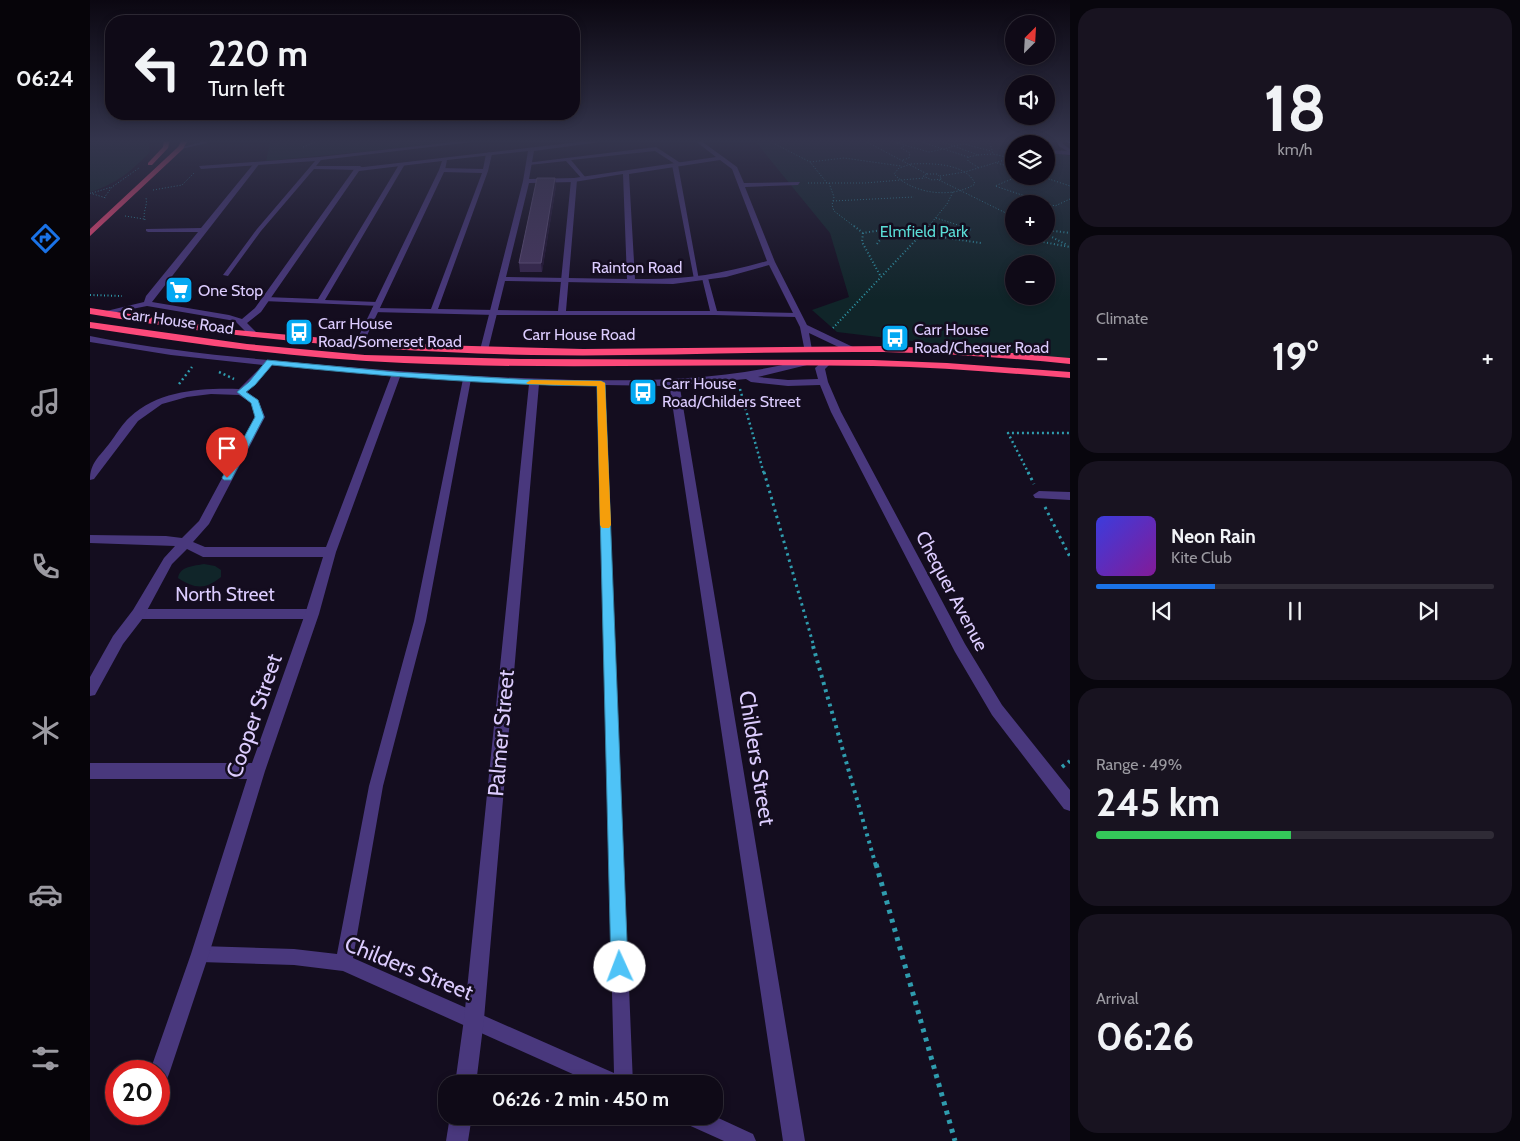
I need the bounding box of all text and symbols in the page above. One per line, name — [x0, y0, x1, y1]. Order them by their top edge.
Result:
north arrow — [1005, 15, 1055, 65]
map controls — [1005, 15, 1055, 305]
text: 220 m — [208, 32, 308, 75]
icon: left — [125, 35, 190, 100]
text: 06:24 — [16, 65, 74, 92]
text: 18 — [1263, 68, 1327, 147]
text: Turn left — [208, 75, 285, 102]
button: sound — [1005, 75, 1055, 125]
button: layers — [1005, 135, 1055, 185]
text: km/h — [1277, 140, 1313, 159]
button: + — [1005, 195, 1055, 245]
icon: directions — [28, 221, 63, 256]
park label: Elmfield Park — [880, 222, 969, 241]
button: − — [1005, 255, 1055, 305]
street label: Rainton Road — [592, 258, 682, 277]
supermarket icon: One Stop — [164, 275, 194, 305]
place label: One Stop — [198, 281, 263, 300]
street label: Carr House Road — [121, 304, 235, 338]
text: Climate — [1096, 309, 1148, 328]
place label: Carr House Road/Somerset Road — [318, 314, 462, 351]
bus stop icon: Carr House Road/Somerset Road — [284, 317, 314, 347]
place label: Carr House Road/Chequer Road — [914, 320, 1049, 357]
bus stop icon: Carr House Road/Chequer Road — [880, 323, 910, 353]
street label: Carr House Road — [523, 325, 635, 344]
text: 19° — [1272, 333, 1318, 380]
text: − — [1096, 340, 1108, 374]
text: + — [1482, 340, 1494, 374]
place label: Carr House Road/Childers Street — [662, 374, 801, 411]
bus stop icon: Carr House Road/Childers Street — [628, 377, 658, 407]
icon: music — [28, 385, 63, 420]
pin — [206, 427, 248, 478]
icon: arrive — [213, 434, 241, 462]
text: Neon Rain — [1171, 525, 1256, 548]
street label: Chequer Avenue — [911, 527, 993, 655]
text: Kite Club — [1171, 548, 1232, 567]
icon: phone — [28, 549, 63, 584]
street label: North Street — [175, 583, 275, 606]
icon: previous — [1148, 597, 1176, 625]
icon: pause — [1281, 597, 1309, 625]
icon: next — [1414, 597, 1442, 625]
street label: Cooper Street — [220, 650, 288, 782]
street label: Palmer Street — [482, 668, 520, 797]
street label: Childers Street — [733, 689, 781, 828]
icon: climate — [28, 713, 63, 748]
text: Range · 49% — [1096, 755, 1182, 774]
text: 245 km — [1096, 779, 1220, 826]
icon: car — [28, 877, 63, 912]
street label: Childers Street — [341, 930, 478, 1006]
position arrow — [593, 940, 645, 992]
text: Arrival — [1096, 989, 1139, 1008]
text: 06:26 — [1096, 1013, 1194, 1060]
icon: filters — [28, 1041, 63, 1076]
speed limit sign: 20 — [105, 1060, 170, 1125]
text: 06:26 · 2 min · 450 m — [492, 1088, 669, 1111]

